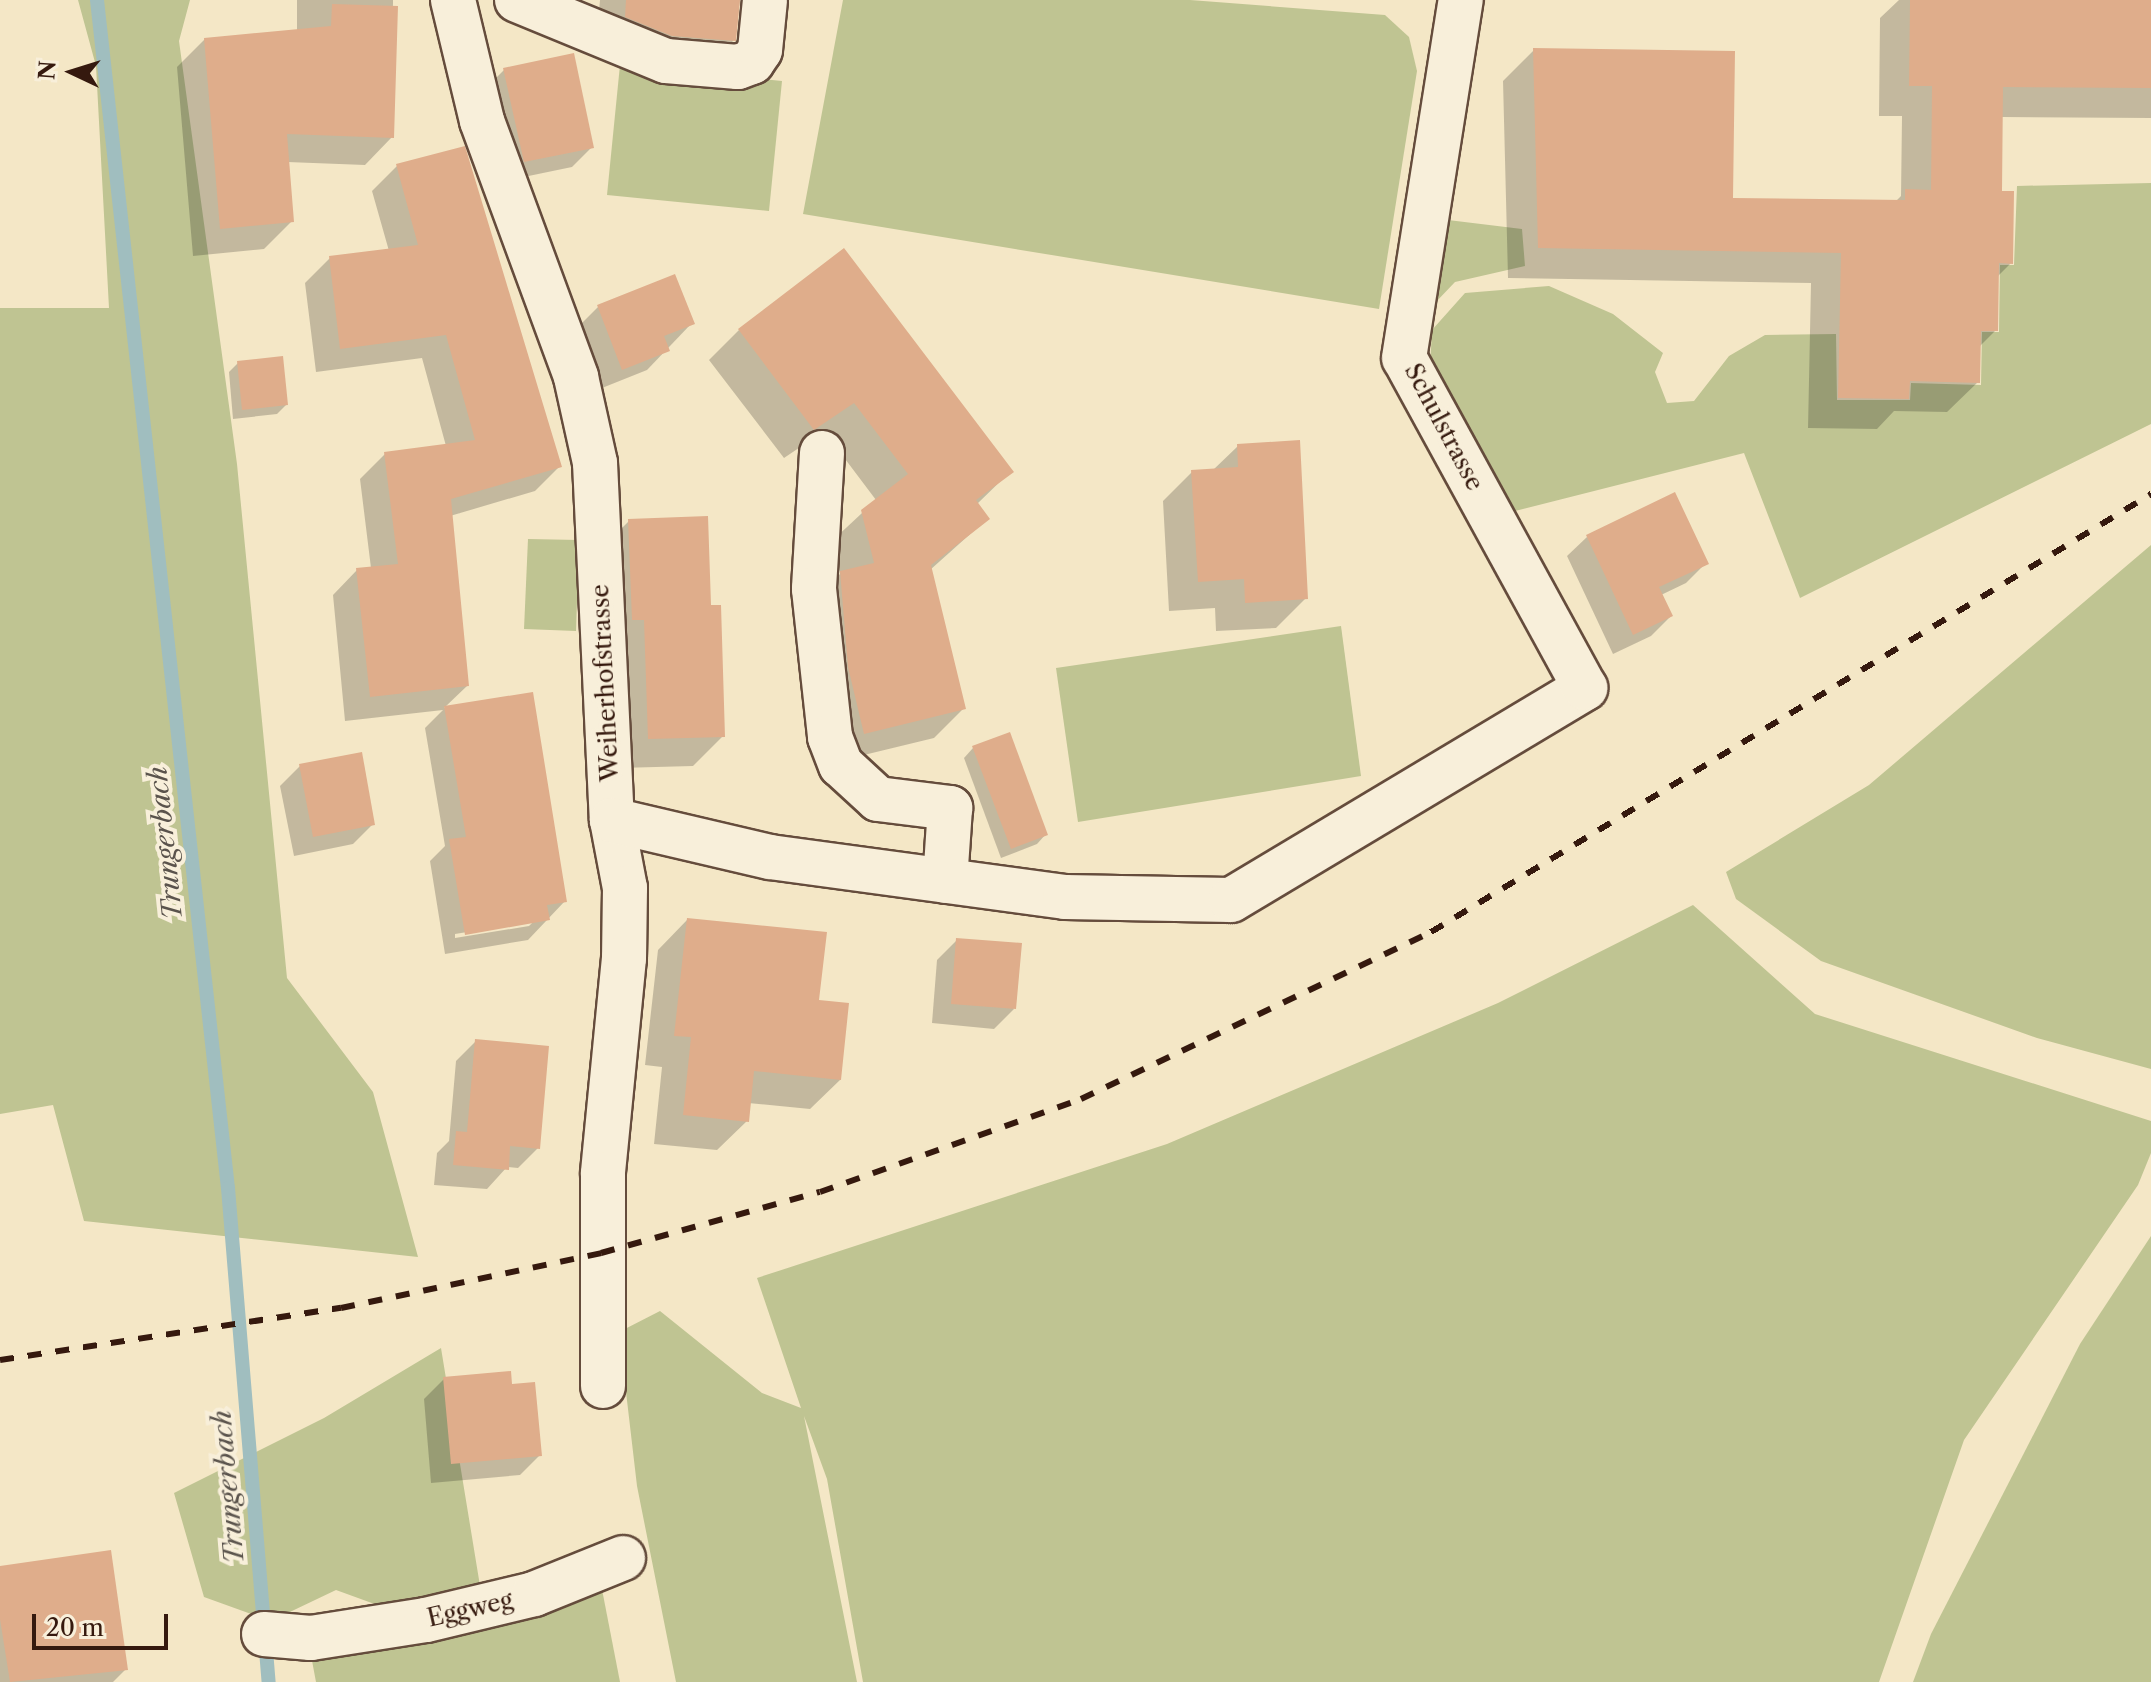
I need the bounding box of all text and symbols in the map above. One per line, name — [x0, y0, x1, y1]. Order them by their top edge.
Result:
north arrow — [32, 32, 112, 112]
text: N — [33, 60, 62, 81]
street label: Schulstrasse — [1398, 359, 1490, 495]
street label: Weiherhofstrasse — [585, 584, 625, 782]
water label: Trungerbach — [142, 765, 190, 921]
water label: Trungerbach — [207, 1409, 251, 1565]
street label: Eggweg — [424, 1585, 516, 1633]
scale bar — [36, 1598, 172, 1648]
text: 20 m — [46, 1613, 104, 1642]

